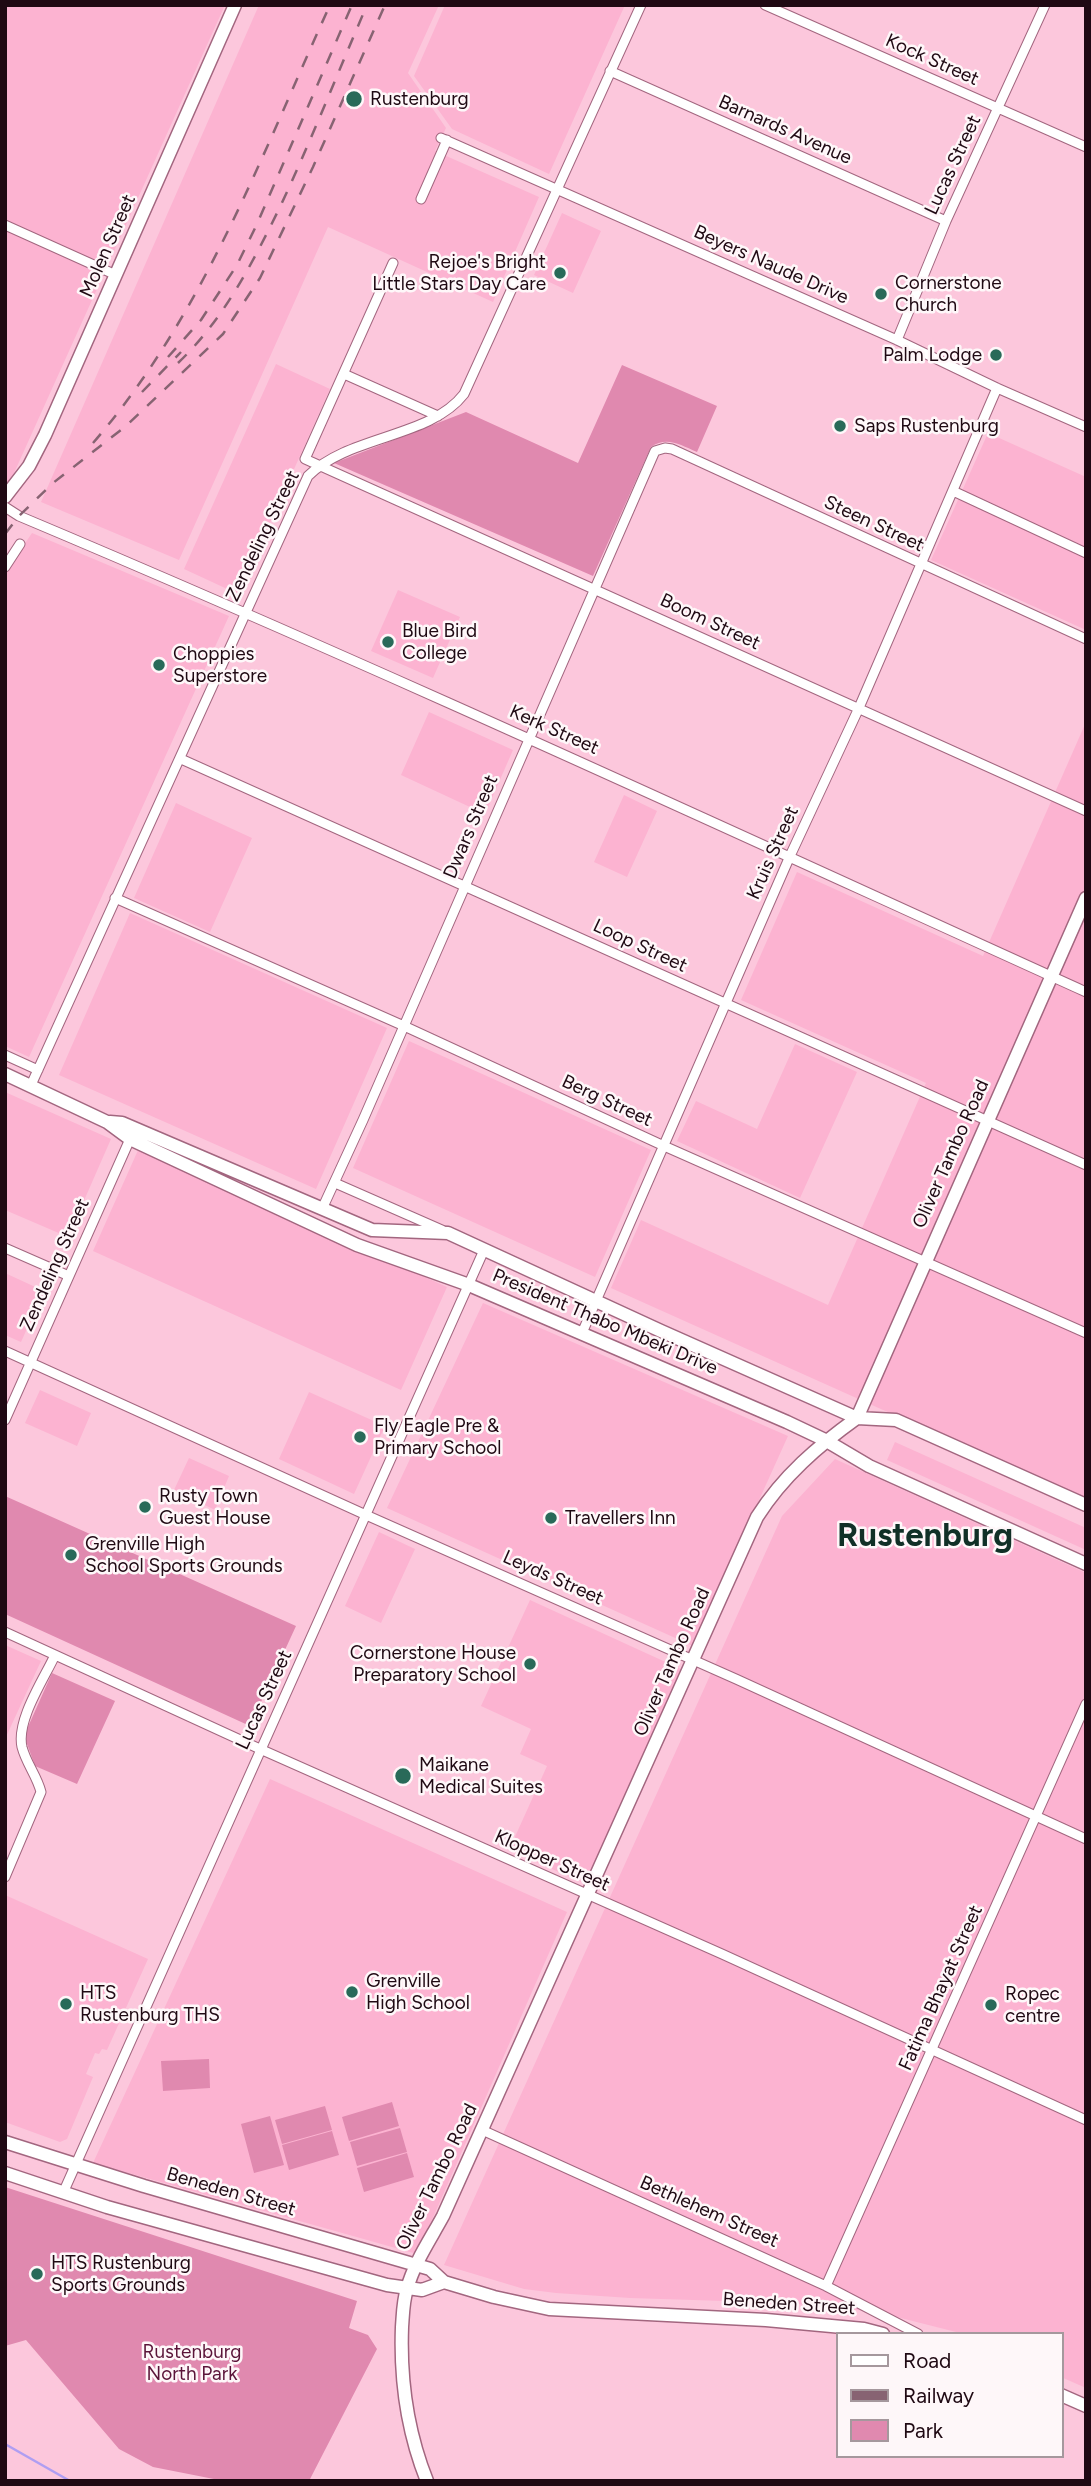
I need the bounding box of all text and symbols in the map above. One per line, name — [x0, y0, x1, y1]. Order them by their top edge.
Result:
street label: Kock Street — [882, 29, 982, 91]
place label: Rustenburg — [370, 88, 469, 110]
marker: Rustenburg — [344, 89, 364, 109]
street label: Barnards Avenue — [715, 90, 855, 170]
street label: Lucas Street — [920, 112, 986, 218]
street label: Molen Street — [75, 191, 141, 301]
street label: Beyers Naude Drive — [690, 221, 852, 309]
place label: Rejoe's Bright Little Stars Day Care — [372, 251, 546, 295]
marker: Rejoe's Bright Little Stars Day Care — [552, 265, 568, 281]
place label: Cornerstone Church — [895, 272, 1002, 316]
marker: Cornerstone Church — [873, 286, 889, 302]
place label: Palm Lodge — [883, 344, 982, 366]
marker: Palm Lodge — [988, 347, 1004, 363]
place label: Saps Rustenburg — [854, 415, 999, 437]
marker: Saps Rustenburg — [832, 418, 848, 434]
street label: Zendeling Street — [221, 467, 305, 605]
street label: Steen Street — [820, 491, 928, 557]
street label: Boom Street — [656, 589, 764, 655]
place label: Blue Bird College — [402, 620, 477, 664]
marker: Blue Bird College — [380, 634, 396, 650]
place label: Choppies Superstore — [173, 643, 267, 687]
marker: Choppies Superstore — [151, 657, 167, 673]
street label: Kerk Street — [506, 700, 602, 760]
street label: Dwars Street — [439, 772, 503, 882]
street label: Kruis Street — [742, 803, 804, 903]
street label: Loop Street — [589, 914, 691, 978]
street label: Berg Street — [558, 1070, 656, 1132]
street label: Oliver Tambo Road — [908, 1076, 994, 1232]
street label: Zendeling Street — [16, 1195, 94, 1335]
street label: President Thabo Mbeki Drive — [489, 1264, 721, 1380]
place label: Fly Eagle Pre & Primary School — [374, 1415, 501, 1459]
marker: Fly Eagle Pre & Primary School — [352, 1429, 368, 1445]
place label: Rusty Town Guest House — [159, 1485, 270, 1529]
marker: Rusty Town Guest House — [137, 1499, 153, 1515]
place label: Travellers Inn — [565, 1507, 676, 1529]
marker: Travellers Inn — [543, 1510, 559, 1526]
district label: Rustenburg — [837, 1516, 1013, 1556]
place label: Grenville High School Sports Grounds — [85, 1533, 283, 1577]
street label: Leyds Street — [499, 1546, 607, 1610]
marker: Grenville High School Sports Grounds — [63, 1547, 79, 1563]
street label: Oliver Tambo Road — [629, 1584, 715, 1740]
place label: Cornerstone House Preparatory School — [350, 1642, 516, 1686]
street label: Lucas Street — [231, 1647, 297, 1753]
marker: Cornerstone House Preparatory School — [522, 1656, 538, 1672]
place label: Maikane Medical Suites — [419, 1754, 543, 1798]
marker: Maikane Medical Suites — [393, 1766, 413, 1786]
street label: Klopper Street — [491, 1825, 613, 1897]
street label: Fatima Bhayat Street — [894, 1902, 988, 2074]
place label: Grenville High School — [366, 1970, 470, 2014]
place label: HTS Rustenburg THS — [80, 1982, 220, 2026]
place label: Ropec centre — [1005, 1983, 1060, 2027]
marker: Grenville High School — [344, 1984, 360, 2000]
marker: HTS Rustenburg THS — [58, 1996, 74, 2012]
marker: Ropec centre — [983, 1997, 999, 2013]
street label: Oliver Tambo Road — [392, 2100, 482, 2254]
street label: Beneden Street — [164, 2163, 298, 2221]
street label: Bethlehem Street — [636, 2171, 782, 2253]
place label: HTS Rustenburg Sports Grounds — [51, 2252, 191, 2296]
marker: HTS Rustenburg Sports Grounds — [29, 2266, 45, 2282]
street label: Beneden Street — [722, 2288, 856, 2320]
legend — [836, 2332, 1063, 2458]
park label: Rustenburg North Park — [143, 2341, 241, 2385]
text: Road — [903, 2348, 951, 2373]
text: Railway — [903, 2383, 974, 2408]
text: Park — [903, 2418, 943, 2443]

